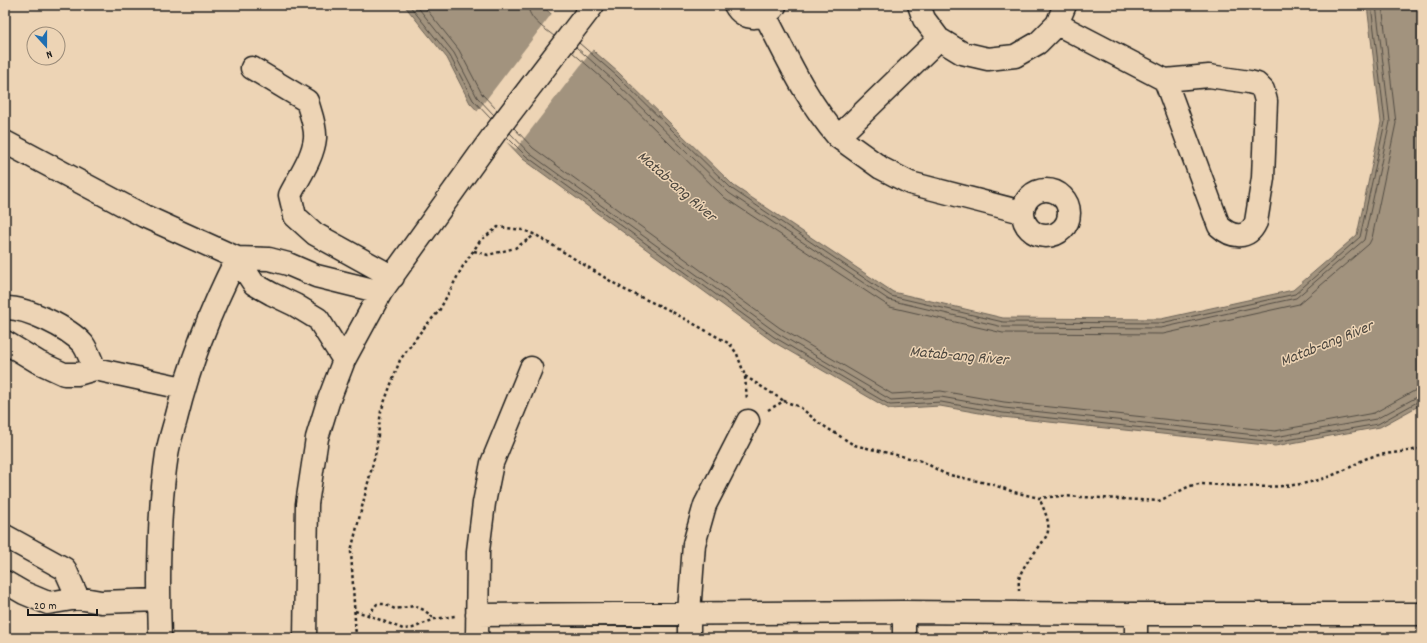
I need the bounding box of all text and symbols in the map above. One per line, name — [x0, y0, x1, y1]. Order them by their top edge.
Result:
north arrow — [26, 26, 66, 66]
text: N — [43, 45, 54, 62]
water label: Matab-ang River — [632, 146, 723, 229]
water label: Matab-ang River — [1277, 314, 1379, 373]
water label: Matab-ang River — [909, 341, 1011, 372]
scale bar — [28, 591, 97, 617]
text: 20 m — [34, 598, 57, 615]

